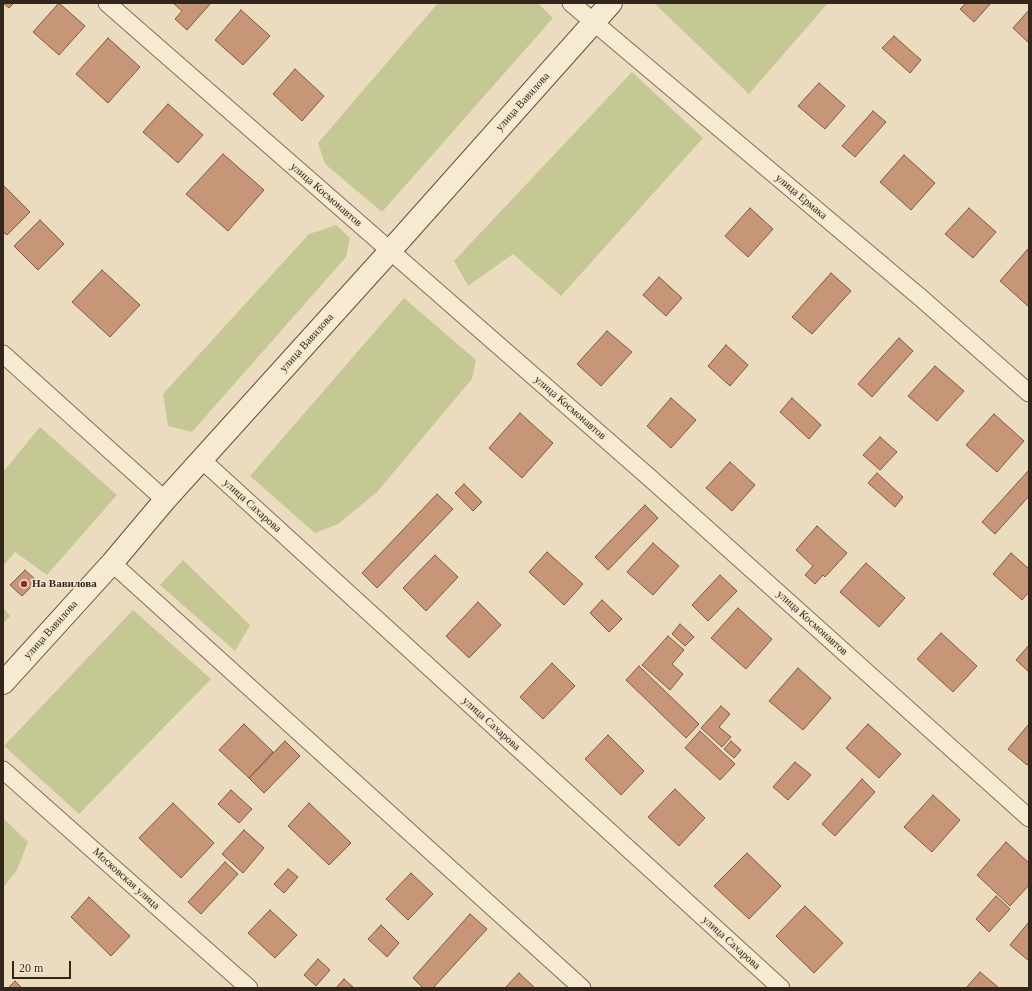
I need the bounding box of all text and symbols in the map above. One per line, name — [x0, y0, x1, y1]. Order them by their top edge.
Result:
street label: улица Вавилова — [493, 70, 553, 134]
street label: улица Космонавтов — [287, 160, 365, 230]
street label: улица Ермака — [772, 171, 830, 223]
street label: улица Вавилова — [277, 311, 337, 375]
street label: улица Космонавтов — [531, 373, 609, 443]
street label: улица Сахарова — [220, 477, 284, 535]
place label: На Вавилова — [32, 577, 97, 591]
marker: На Вавилова — [19, 579, 29, 589]
street label: улица Космонавтов — [774, 588, 850, 658]
street label: улица Вавилова — [21, 598, 81, 662]
street label: улица Сахарова — [459, 695, 523, 753]
street label: Московская улица — [90, 845, 162, 913]
street label: улица Сахарова — [699, 914, 763, 972]
scale bar — [14, 953, 73, 979]
text: 20 m — [19, 961, 43, 975]

